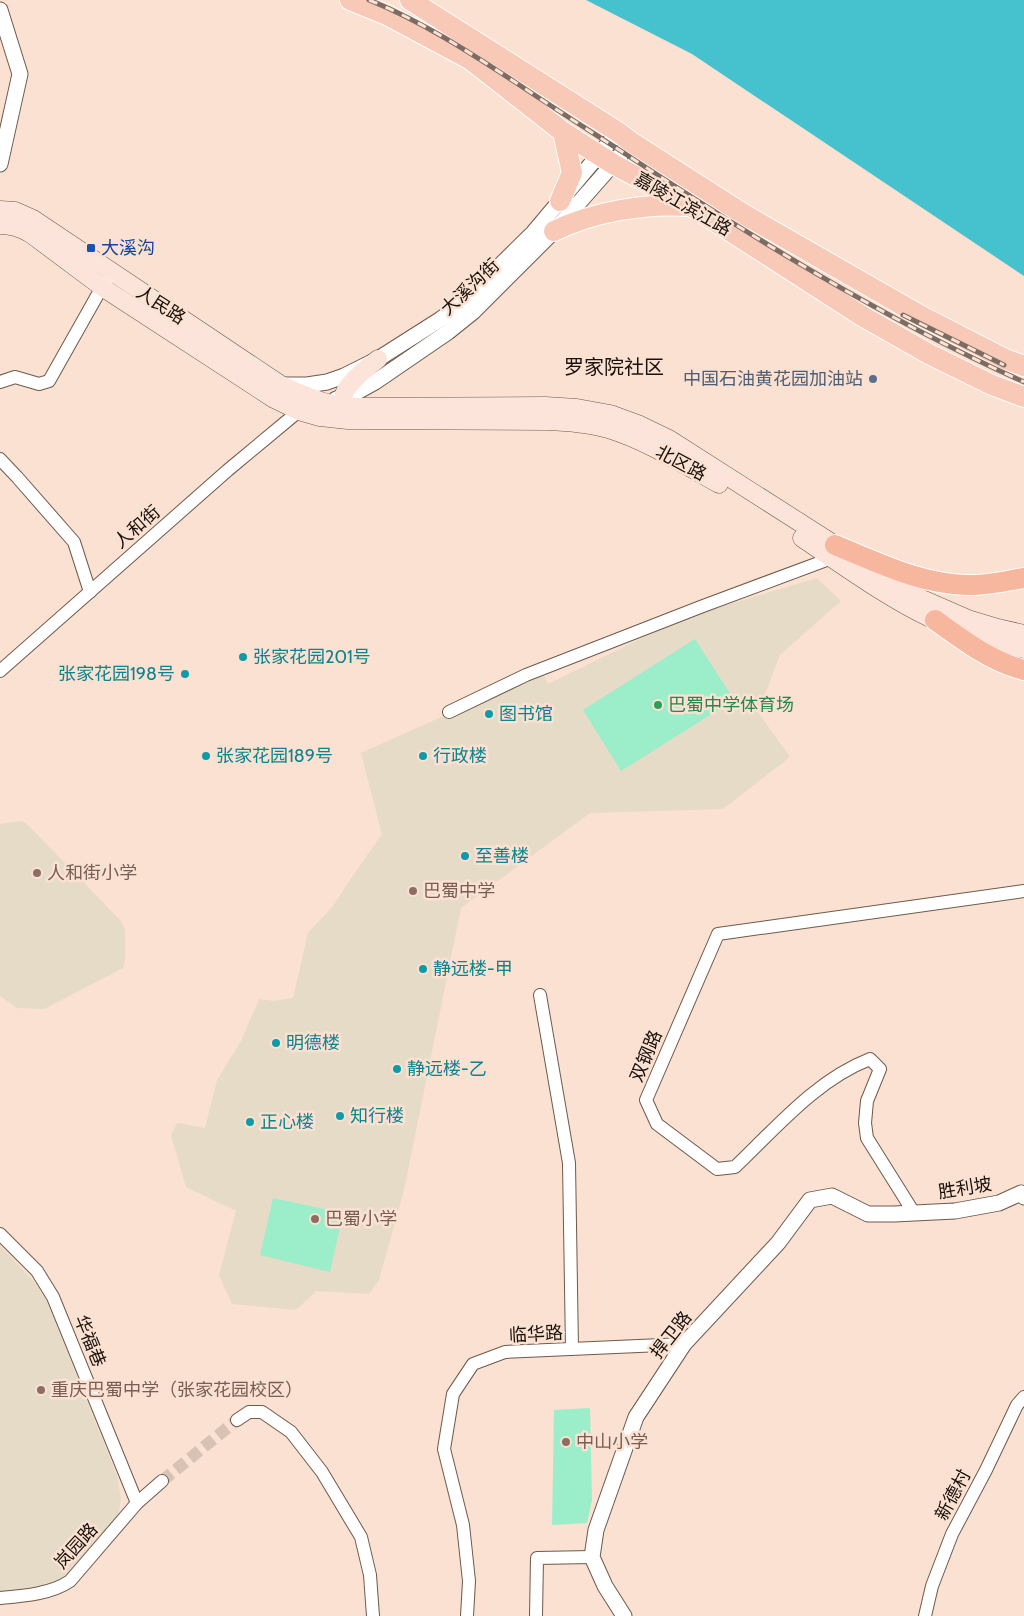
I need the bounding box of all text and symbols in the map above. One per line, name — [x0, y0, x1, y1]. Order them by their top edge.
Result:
street label: 嘉陵江滨江路 — [631, 167, 735, 241]
place label: 大溪沟 — [101, 237, 155, 259]
marker: 大溪沟 — [85, 242, 97, 254]
street label: 大溪沟街 — [436, 254, 504, 320]
street label: 人民路 — [132, 281, 190, 329]
district label: 罗家院社区 — [564, 355, 664, 379]
place label: 中国石油黄花园加油站 — [683, 368, 863, 390]
marker: 中国石油黄花园加油站 — [867, 373, 879, 385]
street label: 北区路 — [652, 441, 710, 485]
street label: 人和街 — [109, 501, 165, 553]
place label: 张家花园201号 — [253, 646, 371, 668]
marker: 张家花园201号 — [237, 651, 249, 663]
place label: 张家花园198号 — [58, 663, 175, 685]
marker: 张家花园198号 — [179, 668, 191, 680]
place label: 巴蜀中学体育场 — [668, 694, 794, 716]
marker: 巴蜀中学体育场 — [652, 699, 664, 711]
place label: 图书馆 — [499, 703, 553, 725]
marker: 图书馆 — [483, 708, 495, 720]
place label: 张家花园189号 — [216, 745, 333, 767]
place label: 行政楼 — [433, 745, 487, 767]
marker: 张家花园189号 — [200, 750, 212, 762]
marker: 行政楼 — [417, 750, 429, 762]
place label: 至善楼 — [475, 845, 529, 867]
marker: 至善楼 — [459, 850, 471, 862]
place label: 人和街小学 — [47, 862, 137, 884]
marker: 人和街小学 — [31, 867, 43, 879]
place label: 巴蜀中学 — [423, 880, 495, 902]
marker: 巴蜀中学 — [407, 885, 419, 897]
place label: 静远楼-甲 — [433, 958, 513, 980]
marker: 静远楼-甲 — [417, 963, 429, 975]
street label: 双钢路 — [625, 1027, 667, 1085]
place label: 明德楼 — [286, 1032, 340, 1054]
marker: 明德楼 — [270, 1037, 282, 1049]
place label: 静远楼-乙 — [407, 1058, 487, 1080]
marker: 静远楼-乙 — [391, 1063, 403, 1075]
place label: 知行楼 — [350, 1105, 404, 1127]
marker: 知行楼 — [334, 1110, 346, 1122]
place label: 正心楼 — [260, 1111, 314, 1133]
marker: 正心楼 — [244, 1116, 256, 1128]
street label: 胜利坡 — [937, 1173, 993, 1203]
place label: 巴蜀小学 — [325, 1208, 397, 1230]
marker: 巴蜀小学 — [309, 1213, 321, 1225]
street label: 捍卫路 — [646, 1307, 696, 1363]
street label: 华福巷 — [70, 1312, 110, 1370]
street label: 临华路 — [508, 1322, 564, 1346]
place label: 重庆巴蜀中学（张家花园校区） — [51, 1379, 303, 1401]
marker: 重庆巴蜀中学（张家花园校区） — [35, 1384, 47, 1396]
place label: 中山小学 — [576, 1431, 648, 1453]
marker: 中山小学 — [560, 1436, 572, 1448]
street label: 新德村 — [931, 1466, 975, 1524]
street label: 岚园路 — [50, 1519, 102, 1573]

